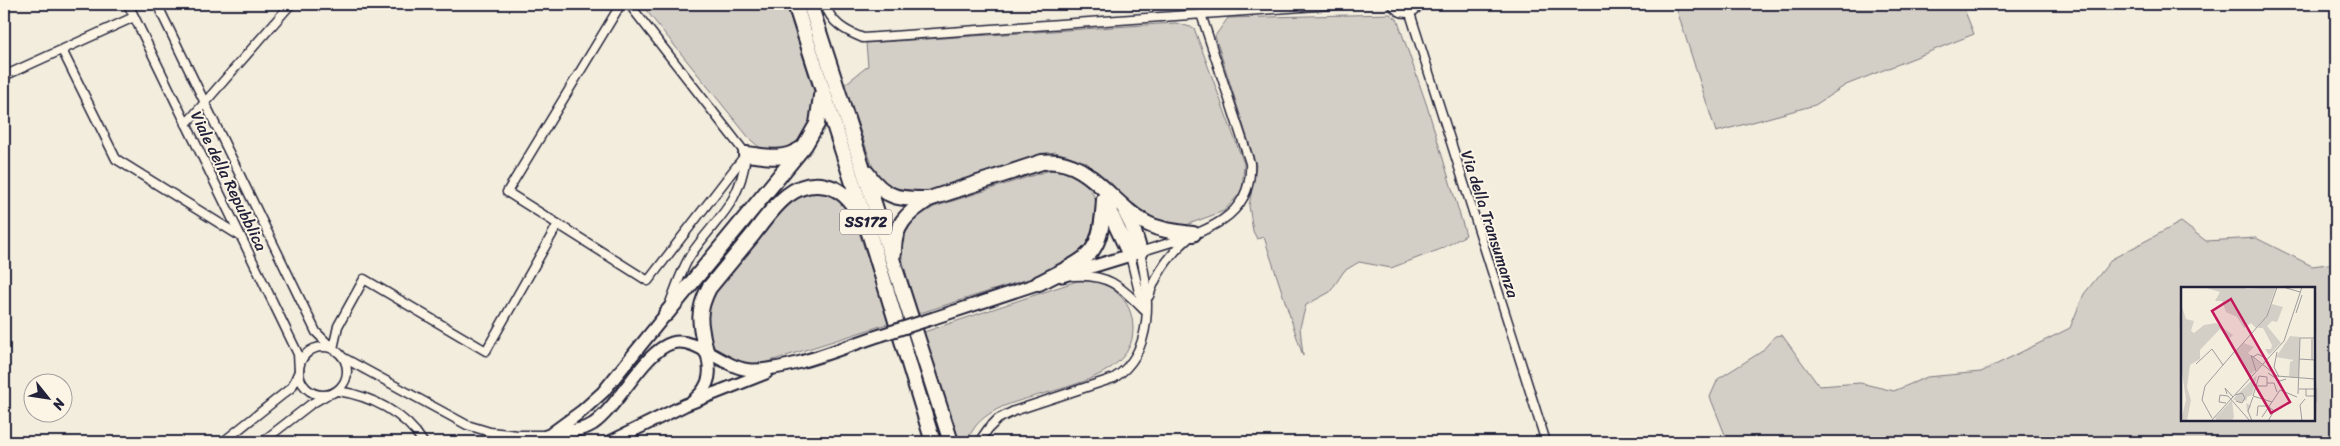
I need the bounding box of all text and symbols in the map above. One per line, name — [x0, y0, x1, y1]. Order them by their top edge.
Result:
street label: Viale della Repubblica — [182, 106, 276, 256]
street label: Via della Transumanza — [1452, 146, 1528, 303]
road number: SS172 — [840, 210, 892, 234]
inset map — [2181, 287, 2315, 421]
north arrow — [22, 374, 72, 424]
text: N — [45, 393, 73, 415]

